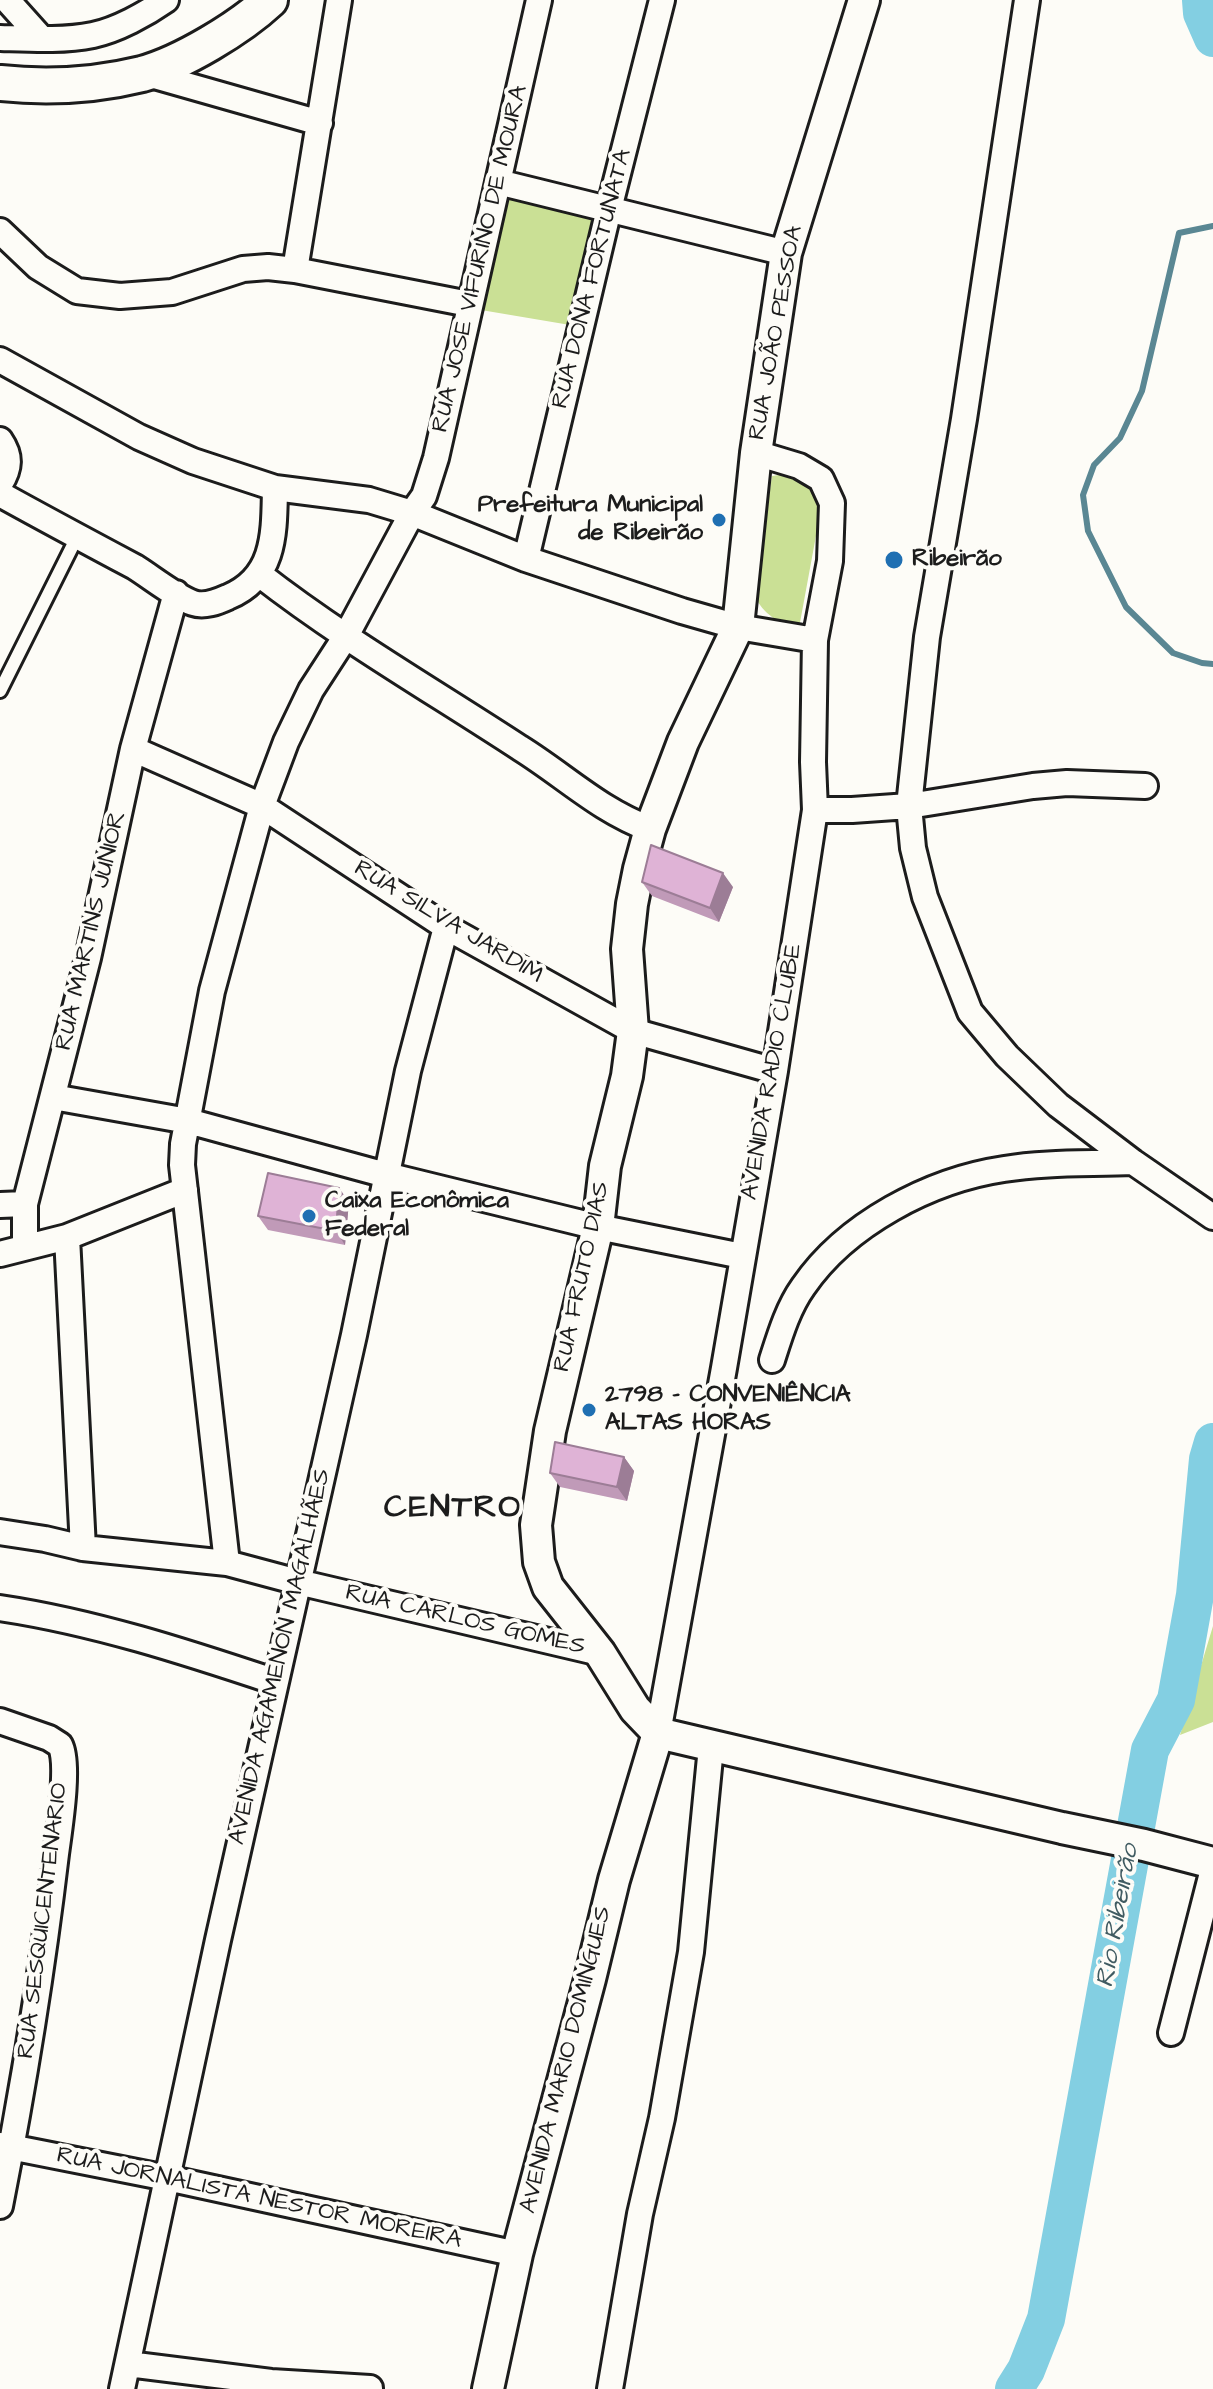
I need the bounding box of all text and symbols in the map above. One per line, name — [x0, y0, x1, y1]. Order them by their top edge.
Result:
street label: RUA JOSE VIFURINO DE MOURA — [427, 83, 535, 435]
street label: RUA DONA FORTUNATA — [547, 146, 639, 412]
street label: RUA JOÃO PESSOA — [744, 224, 810, 442]
place label: Prefeitura Municipal de Ribeirão — [478, 492, 703, 548]
marker: Prefeitura Municipal de Ribeirão — [710, 511, 728, 529]
place label: Ribeirão — [912, 546, 1002, 574]
marker: Ribeirão — [883, 549, 905, 571]
street label: RUA MARTINS JUNIOR — [50, 809, 134, 1053]
street label: RUA SILVA JARDIM — [348, 855, 548, 991]
street label: AVENIDA RADIO CLUBE — [736, 942, 810, 1202]
street label: RUA FRUTO DIAS — [549, 1179, 617, 1375]
place label: Caixa Econômica Federal — [325, 1188, 509, 1244]
marker: Caixa Econômica Federal — [300, 1207, 318, 1225]
place label: 2798 - CONVENIÊNCIA ALTAS HORAS — [605, 1382, 851, 1438]
marker: 2798 - CONVENIÊNCIA ALTAS HORAS — [580, 1401, 598, 1419]
street label: AVENIDA AGAMENON MAGALHÃES — [224, 1466, 338, 1848]
district label: CENTRO — [384, 1490, 522, 1528]
street label: RUA CARLOS GOMES — [342, 1579, 588, 1663]
street label: RUA SESQUICENTENARIO — [13, 1782, 75, 2060]
water label: Rio Ribeirão — [1091, 1842, 1147, 1990]
street label: AVENIDA MARIO DOMINGUES — [515, 1904, 619, 2216]
street label: RUA JORNALISTA NESTOR MOREIRA — [54, 2142, 464, 2256]

